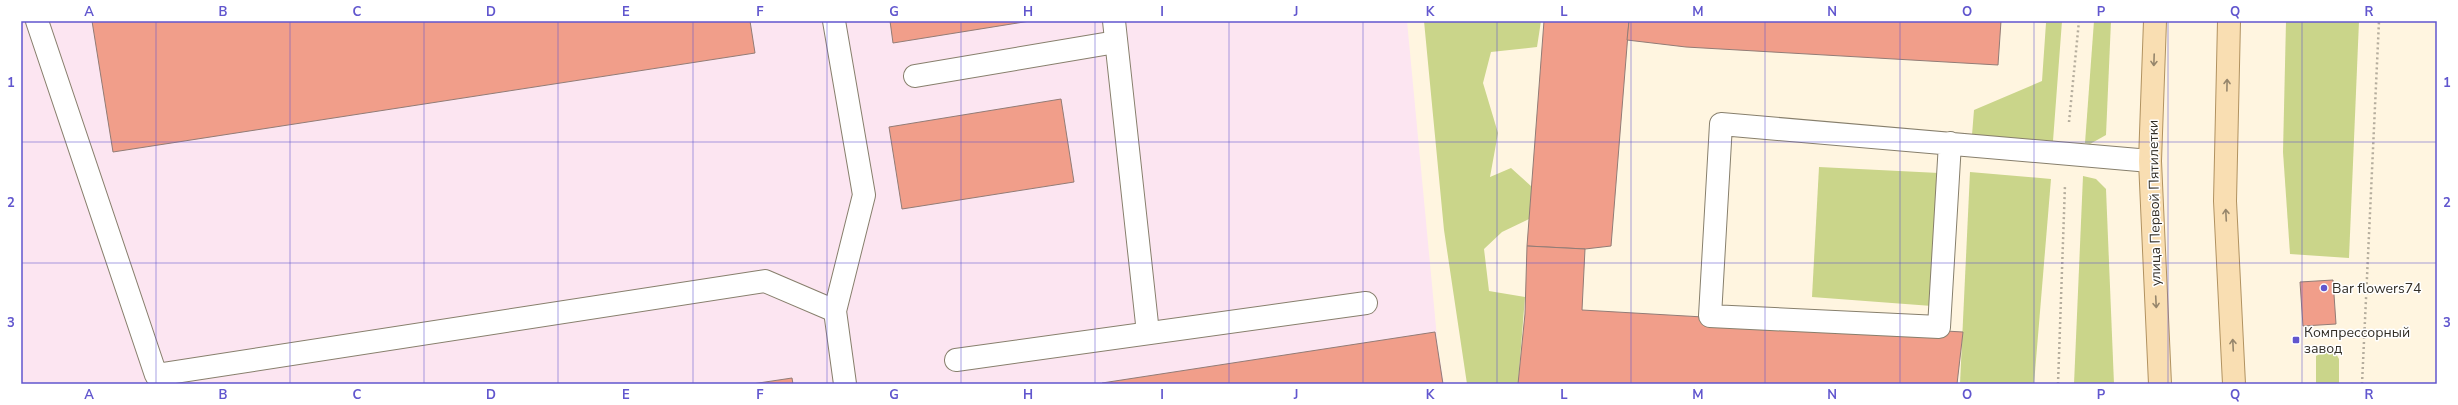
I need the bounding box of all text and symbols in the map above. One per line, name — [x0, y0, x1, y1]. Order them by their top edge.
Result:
text: A — [84, 3, 94, 21]
text: B — [219, 3, 228, 21]
text: C — [353, 3, 362, 21]
text: D — [486, 3, 496, 21]
text: E — [622, 3, 630, 21]
text: F — [756, 3, 764, 21]
text: G — [889, 3, 899, 21]
text: H — [1023, 3, 1033, 21]
text: I — [1160, 3, 1164, 21]
text: J — [1293, 3, 1298, 21]
text: K — [1426, 3, 1435, 21]
text: L — [1560, 3, 1568, 21]
text: M — [1692, 3, 1704, 21]
text: N — [1827, 3, 1837, 21]
text: O — [1962, 3, 1972, 21]
text: P — [2097, 3, 2106, 21]
text: Q — [2230, 3, 2240, 21]
text: R — [2365, 3, 2374, 21]
one-way arrow — [2150, 53, 2157, 66]
text: 1 — [7, 74, 15, 92]
text: 1 — [2443, 74, 2451, 92]
one-way arrow — [2224, 79, 2231, 92]
street label: улица Первой Пятилетки — [2144, 120, 2165, 286]
text: 2 — [7, 194, 15, 212]
text: 2 — [2443, 194, 2451, 212]
one-way arrow — [2222, 209, 2229, 222]
place label: Bar flowers74 — [2332, 279, 2422, 298]
marker: Bar flowers74 — [2319, 283, 2329, 293]
one-way arrow — [2153, 295, 2160, 308]
text: 3 — [7, 314, 15, 332]
text: 3 — [2443, 314, 2451, 332]
place label: Компрессорный завод — [2304, 323, 2410, 358]
marker: Компрессорный завод — [2291, 335, 2301, 345]
one-way arrow — [2229, 339, 2236, 352]
text: A — [84, 386, 94, 404]
text: B — [219, 386, 228, 404]
text: C — [353, 386, 362, 404]
text: D — [486, 386, 496, 404]
text: E — [622, 386, 630, 404]
text: F — [756, 386, 764, 404]
text: G — [889, 386, 899, 404]
text: H — [1023, 386, 1033, 404]
text: I — [1160, 386, 1164, 404]
text: J — [1293, 386, 1298, 404]
text: K — [1426, 386, 1435, 404]
text: L — [1560, 386, 1568, 404]
text: M — [1692, 386, 1704, 404]
text: N — [1827, 386, 1837, 404]
text: O — [1962, 386, 1972, 404]
text: P — [2097, 386, 2106, 404]
text: Q — [2230, 386, 2240, 404]
text: R — [2365, 386, 2374, 404]

